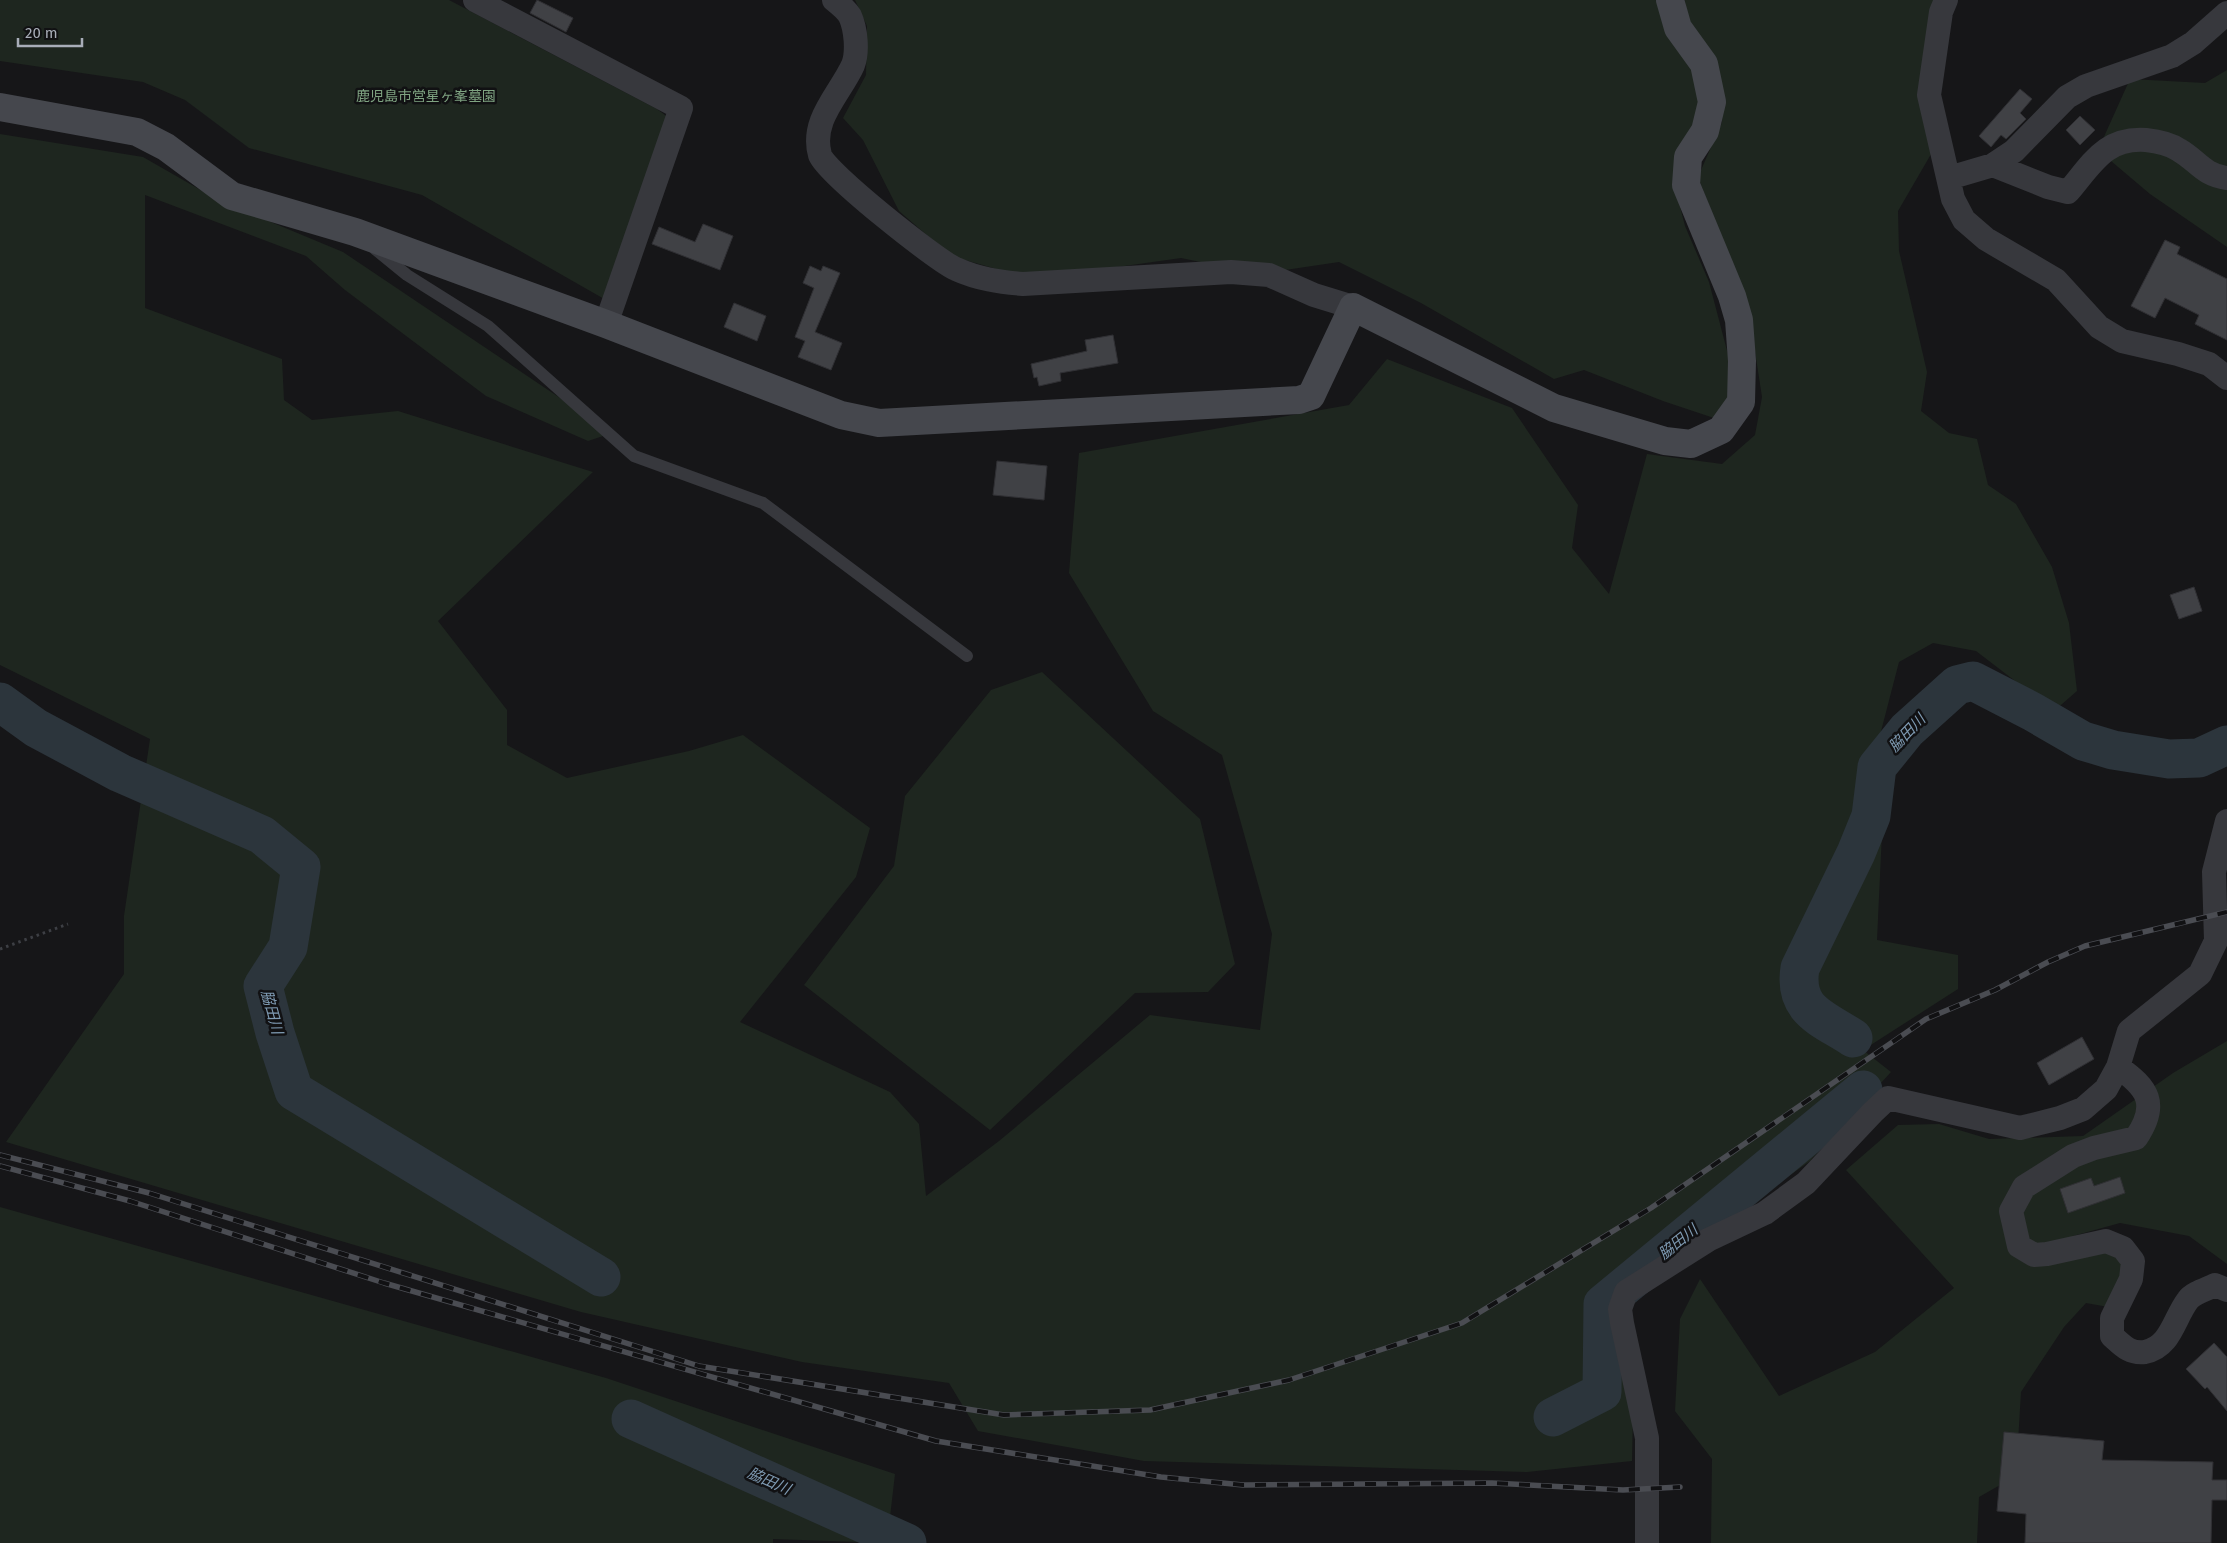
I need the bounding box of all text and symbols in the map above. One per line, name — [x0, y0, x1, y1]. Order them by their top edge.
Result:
scale bar — [18, 15, 81, 47]
text: 20 m — [25, 24, 58, 42]
park label: 鹿児島市営星ヶ峯墓園 — [356, 88, 496, 105]
water label: 脇田川 — [1885, 709, 1930, 755]
water label: 脇田川 — [257, 988, 287, 1038]
water label: 脇田川 — [1655, 1220, 1703, 1263]
water label: 脇田川 — [745, 1464, 795, 1499]

